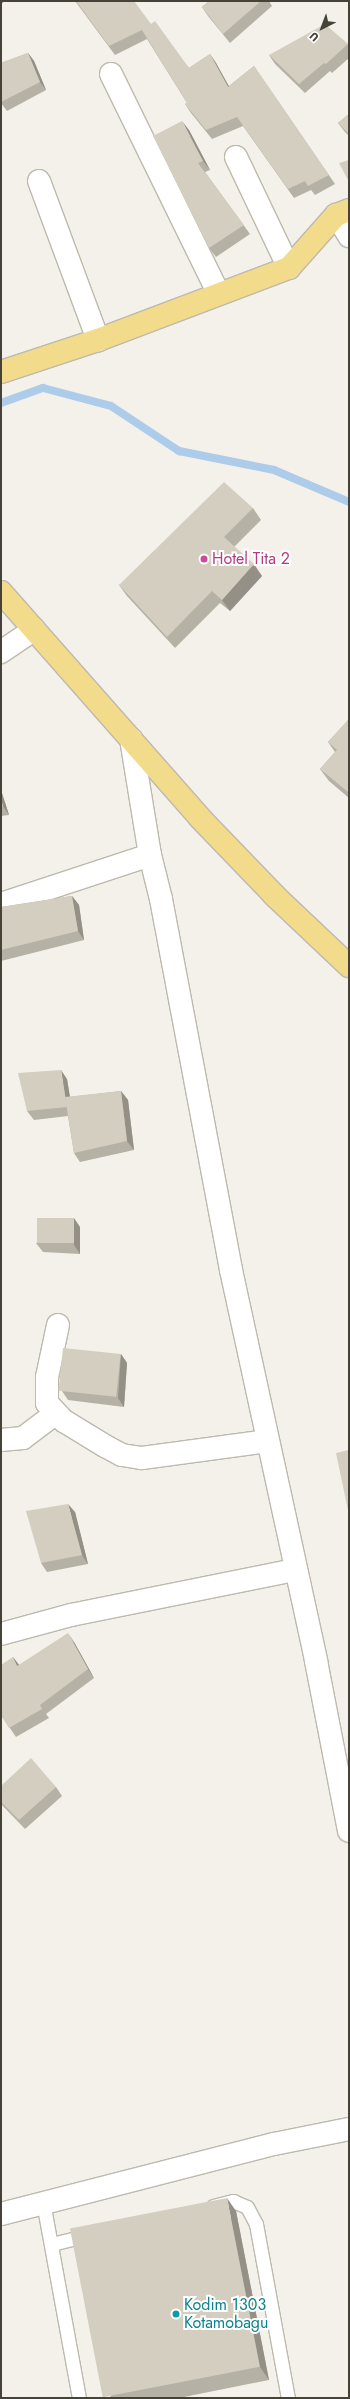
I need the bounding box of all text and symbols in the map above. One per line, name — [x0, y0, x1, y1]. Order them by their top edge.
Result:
north arrow — [302, 8, 342, 48]
text: U — [306, 28, 322, 45]
place label: Hotel Tita 2 — [212, 549, 290, 569]
marker: Hotel Tita 2 — [199, 554, 209, 564]
place label: Kodim 1303 Kotamobagu — [184, 2295, 268, 2333]
marker: Kodim 1303 Kotamobagu — [171, 2309, 181, 2319]

